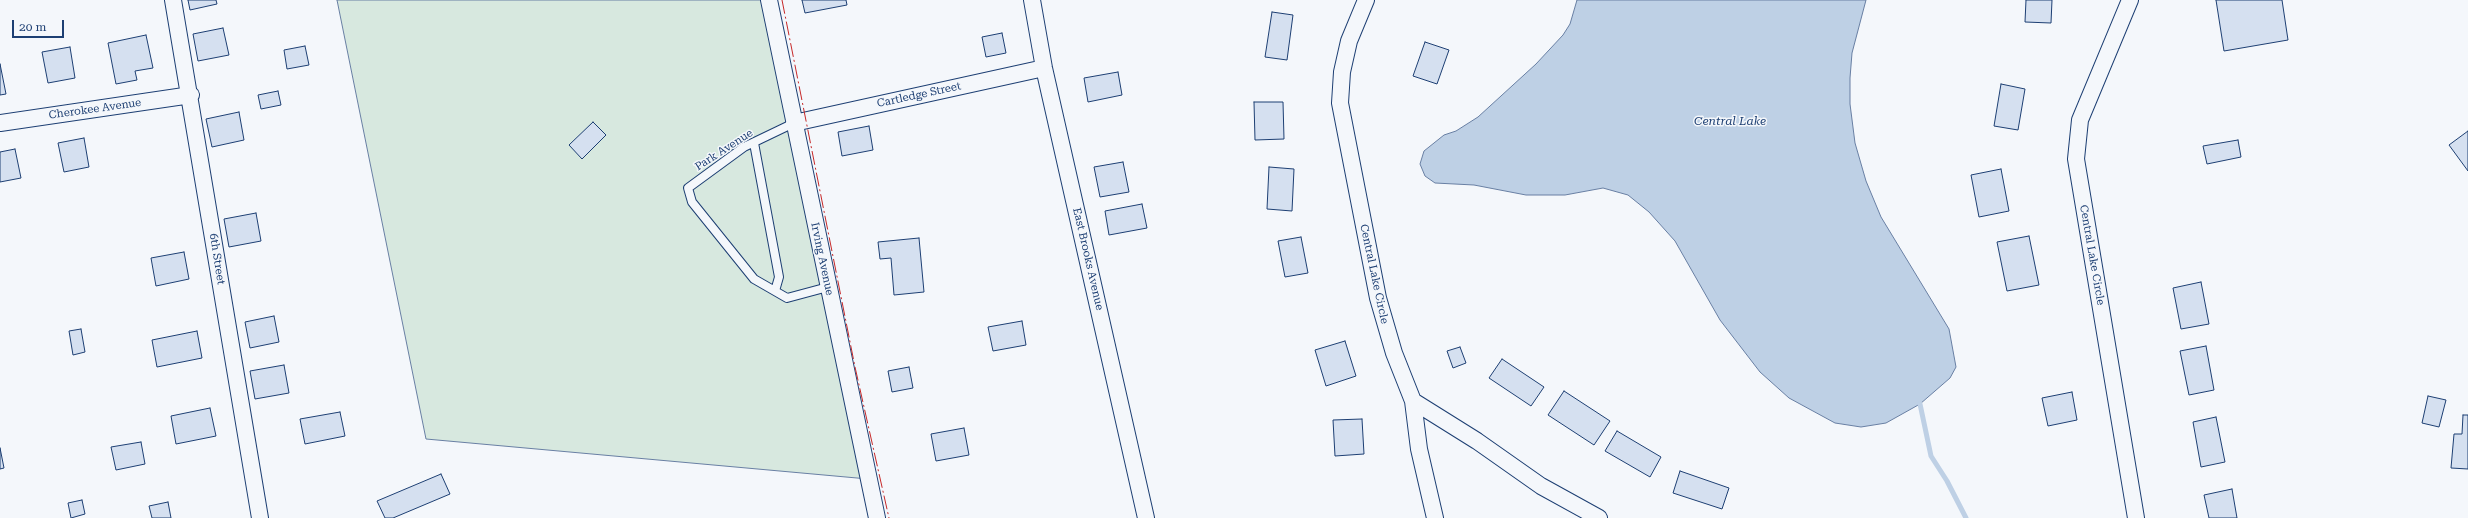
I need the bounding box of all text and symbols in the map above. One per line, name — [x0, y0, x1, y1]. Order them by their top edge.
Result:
scale bar — [14, 12, 66, 38]
text: 20 m — [19, 20, 46, 34]
street label: Cartledge Street — [876, 80, 962, 110]
street label: Cherokee Avenue — [48, 96, 142, 122]
water label: Central Lake — [1694, 114, 1766, 128]
street label: Park Avenue — [693, 126, 755, 174]
street label: Central Lake Circle — [2077, 204, 2107, 306]
street label: East Brooks Avenue — [1070, 206, 1106, 312]
street label: Irving Avenue — [808, 221, 836, 297]
street label: Central Lake Circle — [1357, 223, 1391, 325]
street label: 6th Street — [206, 232, 228, 286]

